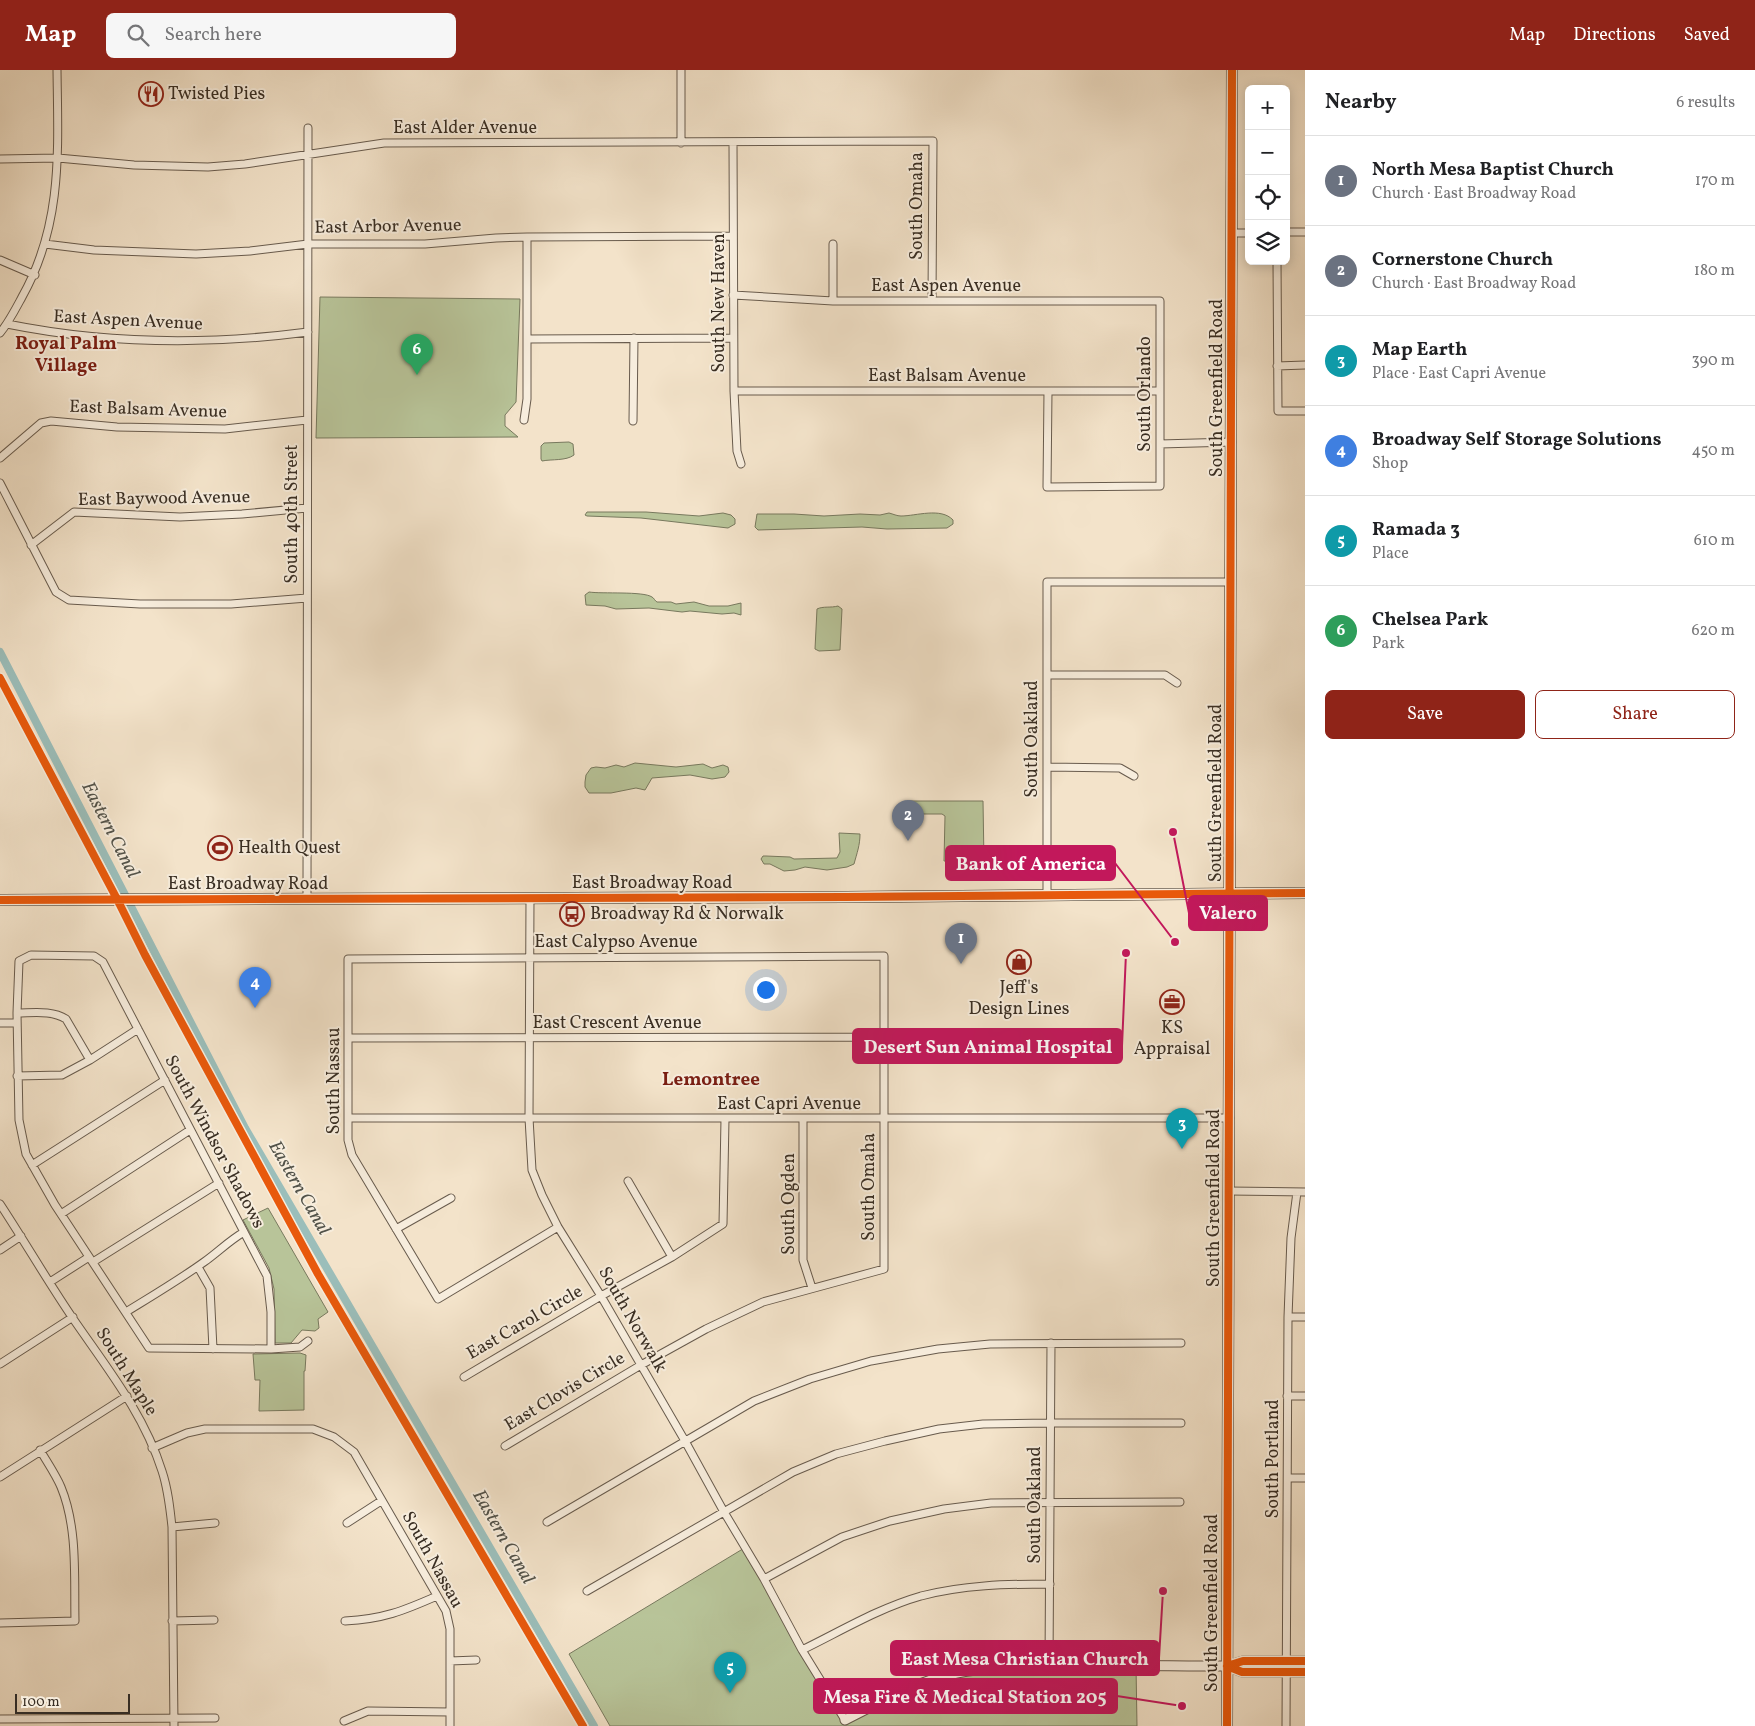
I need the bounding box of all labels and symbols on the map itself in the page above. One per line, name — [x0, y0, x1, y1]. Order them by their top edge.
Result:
restaurant icon: Twisted Pies — [138, 81, 164, 107]
place label: Twisted Pies — [168, 82, 265, 107]
street label: East Alder Avenue — [393, 116, 537, 141]
street label: South Omaha — [905, 152, 930, 260]
street label: East Arbor Avenue — [314, 213, 462, 241]
street label: South New Haven — [707, 233, 732, 373]
street label: East Aspen Avenue — [871, 274, 1021, 299]
street label: South Greenfield Road — [1205, 299, 1230, 477]
street label: East Aspen Avenue — [53, 305, 203, 337]
district label: Royal Palm Village — [15, 331, 117, 379]
pin: 6 — [401, 334, 433, 375]
street label: South Orlando — [1133, 336, 1158, 452]
street label: East Balsam Avenue — [868, 364, 1026, 389]
street label: East Balsam Avenue — [69, 395, 227, 425]
street label: South 40th Street — [280, 444, 305, 584]
street label: East Baywood Avenue — [78, 485, 250, 513]
street label: South Oakland — [1020, 680, 1045, 798]
street label: South Greenfield Road — [1204, 704, 1229, 882]
water label: Eastern Canal — [75, 777, 146, 883]
pin: 2 — [892, 800, 924, 841]
sports icon: Health Quest — [207, 835, 233, 861]
place label: Health Quest — [238, 836, 341, 861]
callout: Bank of America — [946, 846, 1115, 880]
text: Bank of America — [956, 852, 1106, 878]
street label: East Broadway Road — [572, 871, 732, 896]
street label: East Broadway Road — [168, 872, 328, 897]
callout: Valero — [1189, 896, 1267, 930]
bus stop icon: Broadway Rd & Norwalk — [559, 901, 585, 927]
text: Valero — [1199, 901, 1257, 927]
place label: Broadway Rd & Norwalk — [590, 902, 784, 927]
pin: 1 — [945, 923, 977, 964]
street label: East Calypso Avenue — [534, 930, 698, 955]
shop icon: Jeff's Design Lines — [1006, 949, 1032, 975]
pin: 4 — [239, 967, 271, 1008]
place label: Jeff's Design Lines — [969, 976, 1069, 1022]
your location — [753, 977, 779, 1003]
office icon: KS Appraisal — [1159, 989, 1185, 1015]
street label: East Crescent Avenue — [532, 1011, 702, 1036]
place label: KS Appraisal — [1134, 1016, 1210, 1062]
street label: South Nassau — [322, 1027, 347, 1135]
callout: Desert Sun Animal Hospital — [853, 1029, 1122, 1063]
text: Desert Sun Animal Hospital — [863, 1035, 1113, 1061]
street label: South Windsor Shadows — [158, 1051, 270, 1233]
district label: Lemontree — [662, 1067, 760, 1093]
street label: East Capri Avenue — [717, 1092, 861, 1117]
pin: 3 — [1166, 1108, 1198, 1149]
street label: South Greenfield Road — [1202, 1109, 1227, 1287]
street label: South Omaha — [857, 1133, 882, 1241]
water label: Eastern Canal — [261, 1136, 337, 1240]
street label: South Ogden — [777, 1153, 802, 1255]
street label: South Norwalk — [591, 1262, 673, 1378]
street label: East Carol Circle — [462, 1280, 588, 1366]
street label: South Maple — [89, 1323, 163, 1421]
street label: East Clovis Circle — [500, 1346, 630, 1438]
street label: South Portland — [1261, 1399, 1286, 1519]
street label: South Oakland — [1023, 1446, 1048, 1564]
water label: Eastern Canal — [465, 1485, 541, 1589]
street label: South Nassau — [395, 1507, 469, 1613]
street label: South Greenfield Road — [1200, 1514, 1225, 1692]
callout: East Mesa Christian Church — [891, 1641, 1159, 1675]
text: East Mesa Christian Church — [901, 1647, 1149, 1673]
pin: 5 — [714, 1652, 746, 1693]
callout: Mesa Fire & Medical Station 205 — [814, 1679, 1117, 1713]
text: Mesa Fire & Medical Station 205 — [823, 1685, 1107, 1711]
scale bar — [15, 1691, 130, 1714]

